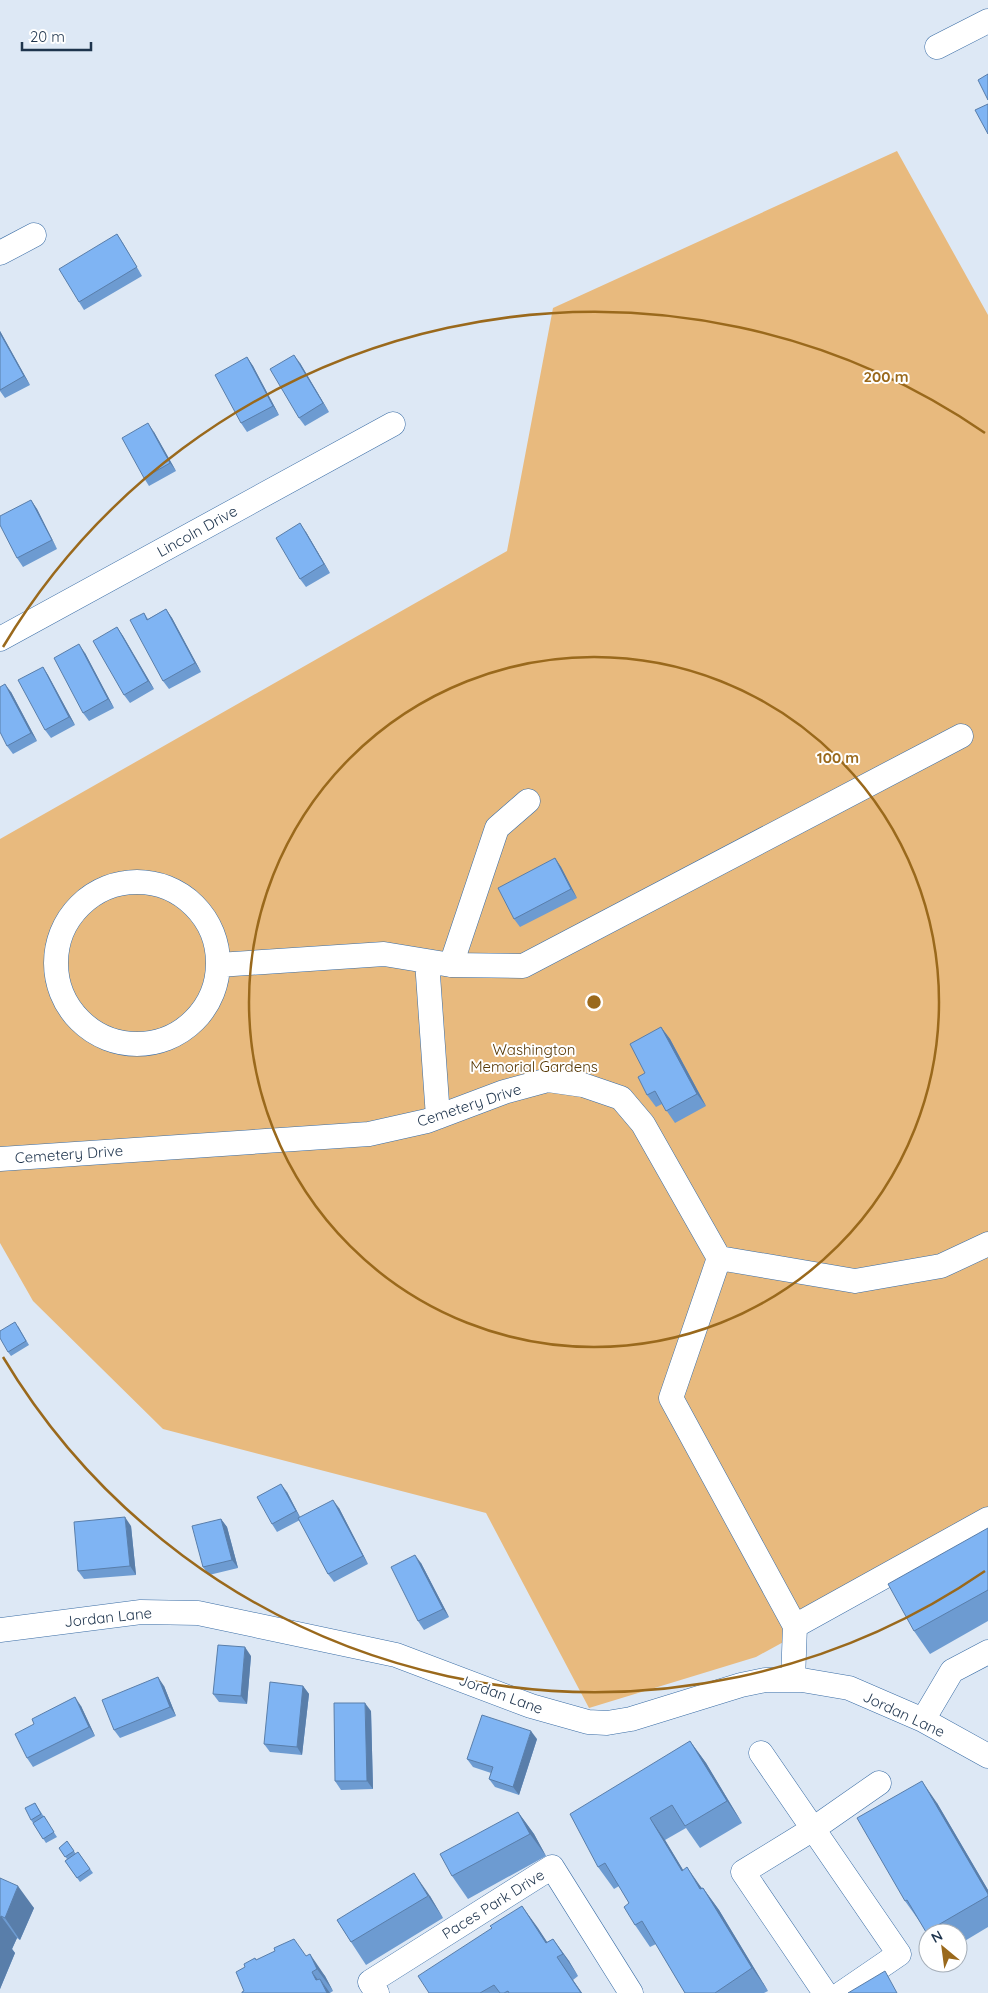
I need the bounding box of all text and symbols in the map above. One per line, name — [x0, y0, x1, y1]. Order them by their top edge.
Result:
scale bar — [22, 20, 91, 52]
text: 20 m — [30, 27, 65, 46]
text: 200 m — [864, 367, 909, 386]
street label: Lincoln Drive — [153, 501, 241, 561]
text: 100 m — [817, 748, 859, 767]
centre of rings — [585, 993, 603, 1011]
park label: Washington Memorial Gardens — [470, 1040, 598, 1076]
street label: Cemetery Drive — [415, 1079, 523, 1131]
street label: Cemetery Drive — [14, 1141, 124, 1167]
street label: Jordan Lane — [63, 1603, 153, 1631]
street label: Jordan Lane — [456, 1670, 546, 1718]
street label: Jordan Lane — [860, 1687, 948, 1741]
street label: Paces Park Drive — [438, 1865, 548, 1943]
north arrow — [918, 1923, 968, 1973]
text: N — [928, 1926, 946, 1947]

